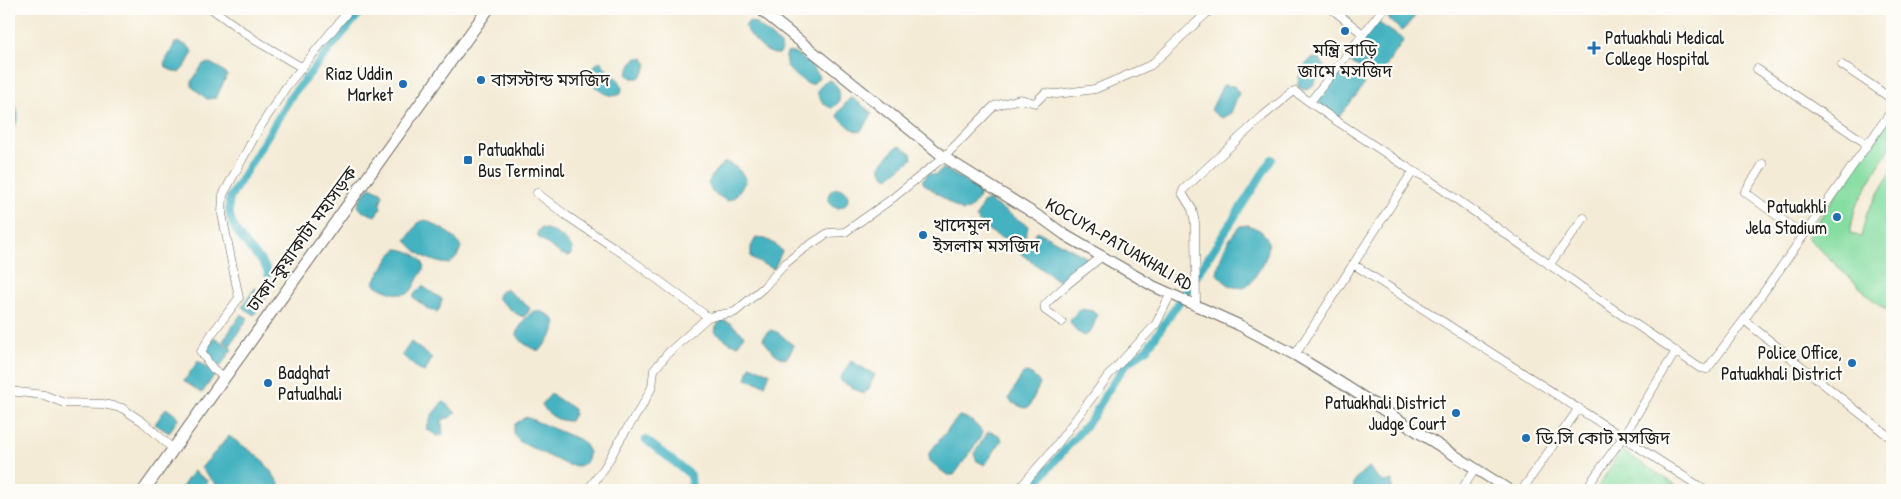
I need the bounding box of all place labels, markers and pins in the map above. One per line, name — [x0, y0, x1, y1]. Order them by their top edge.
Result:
marker: মন্ত্রি বাড়ি জামে মসজিদ — [1339, 25, 1351, 37]
place label: Patuakhali Medical College Hospital — [1605, 25, 1724, 71]
place label: মন্ত্রি বাড়ি জামে মসজিদ — [1297, 37, 1393, 83]
marker: Patuakhali Medical College Hospital — [1587, 41, 1601, 55]
place label: Riaz Uddin Market — [326, 61, 394, 107]
place label: বাসস্টান্ড মসজিদ — [490, 67, 611, 92]
marker: বাসস্টান্ড মসজিদ — [475, 74, 487, 86]
marker: Riaz Uddin Market — [397, 78, 409, 90]
place label: Patuakhali Bus Terminal — [478, 137, 564, 183]
marker: Patuakhali Bus Terminal — [462, 154, 474, 166]
place label: Patuakhli Jela Stadium — [1745, 194, 1827, 240]
marker: Patuakhli Jela Stadium — [1831, 211, 1843, 223]
place label: খাদেমুল ইসলাম মসজিদ — [932, 212, 1040, 258]
marker: খাদেমুল ইসলাম মসজিদ — [917, 229, 929, 241]
place label: Police Office, Patuakhali District — [1721, 340, 1843, 386]
marker: Police Office, Patuakhali District — [1846, 357, 1858, 369]
place label: Badghat Patualhali — [278, 360, 342, 406]
marker: Badghat Patualhali — [262, 377, 274, 389]
place label: Patuakhali District Judge Court — [1325, 390, 1447, 436]
marker: Patuakhali District Judge Court — [1450, 407, 1462, 419]
place label: ডি.সি কোট মসজিদ — [1535, 425, 1671, 450]
marker: ডি.সি কোট মসজিদ — [1520, 432, 1532, 444]

